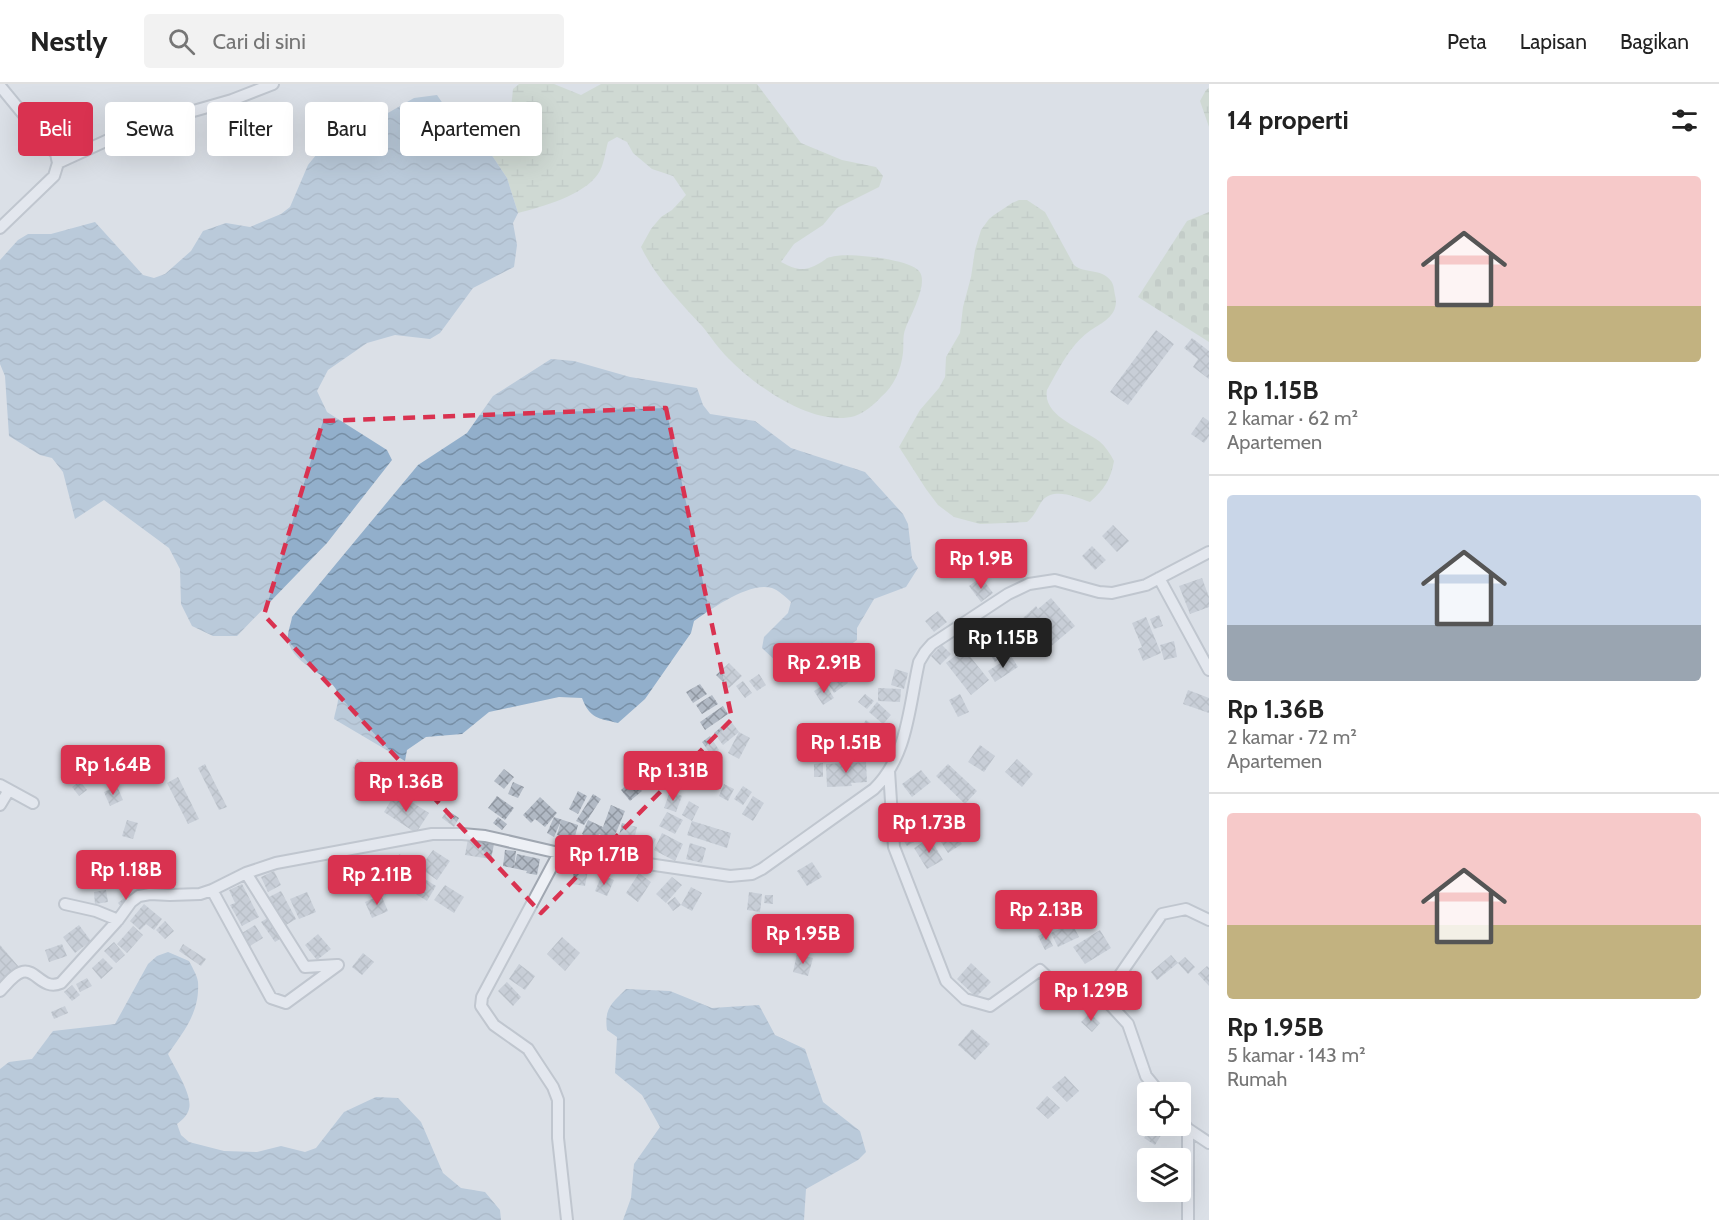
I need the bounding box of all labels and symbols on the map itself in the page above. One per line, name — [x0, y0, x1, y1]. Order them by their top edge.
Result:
pin: Rp 1.9B — [926, 539, 1036, 590]
pin: Rp 1.15B — [941, 618, 1065, 669]
pin: Rp 2.91B — [762, 643, 886, 694]
pin: Rp 1.51B — [784, 723, 908, 774]
pin: Rp 1.64B — [51, 745, 175, 796]
pin: Rp 1.31B — [611, 751, 735, 802]
pin: Rp 1.36B — [344, 762, 468, 813]
pin: Rp 1.73B — [867, 803, 991, 854]
pin: Rp 1.71B — [542, 835, 666, 886]
pin: Rp 1.18B — [64, 850, 188, 901]
pin: Rp 2.11B — [315, 855, 439, 906]
pin: Rp 2.13B — [984, 890, 1108, 941]
pin: Rp 1.95B — [741, 914, 865, 965]
pin: Rp 1.29B — [1029, 971, 1153, 1022]

